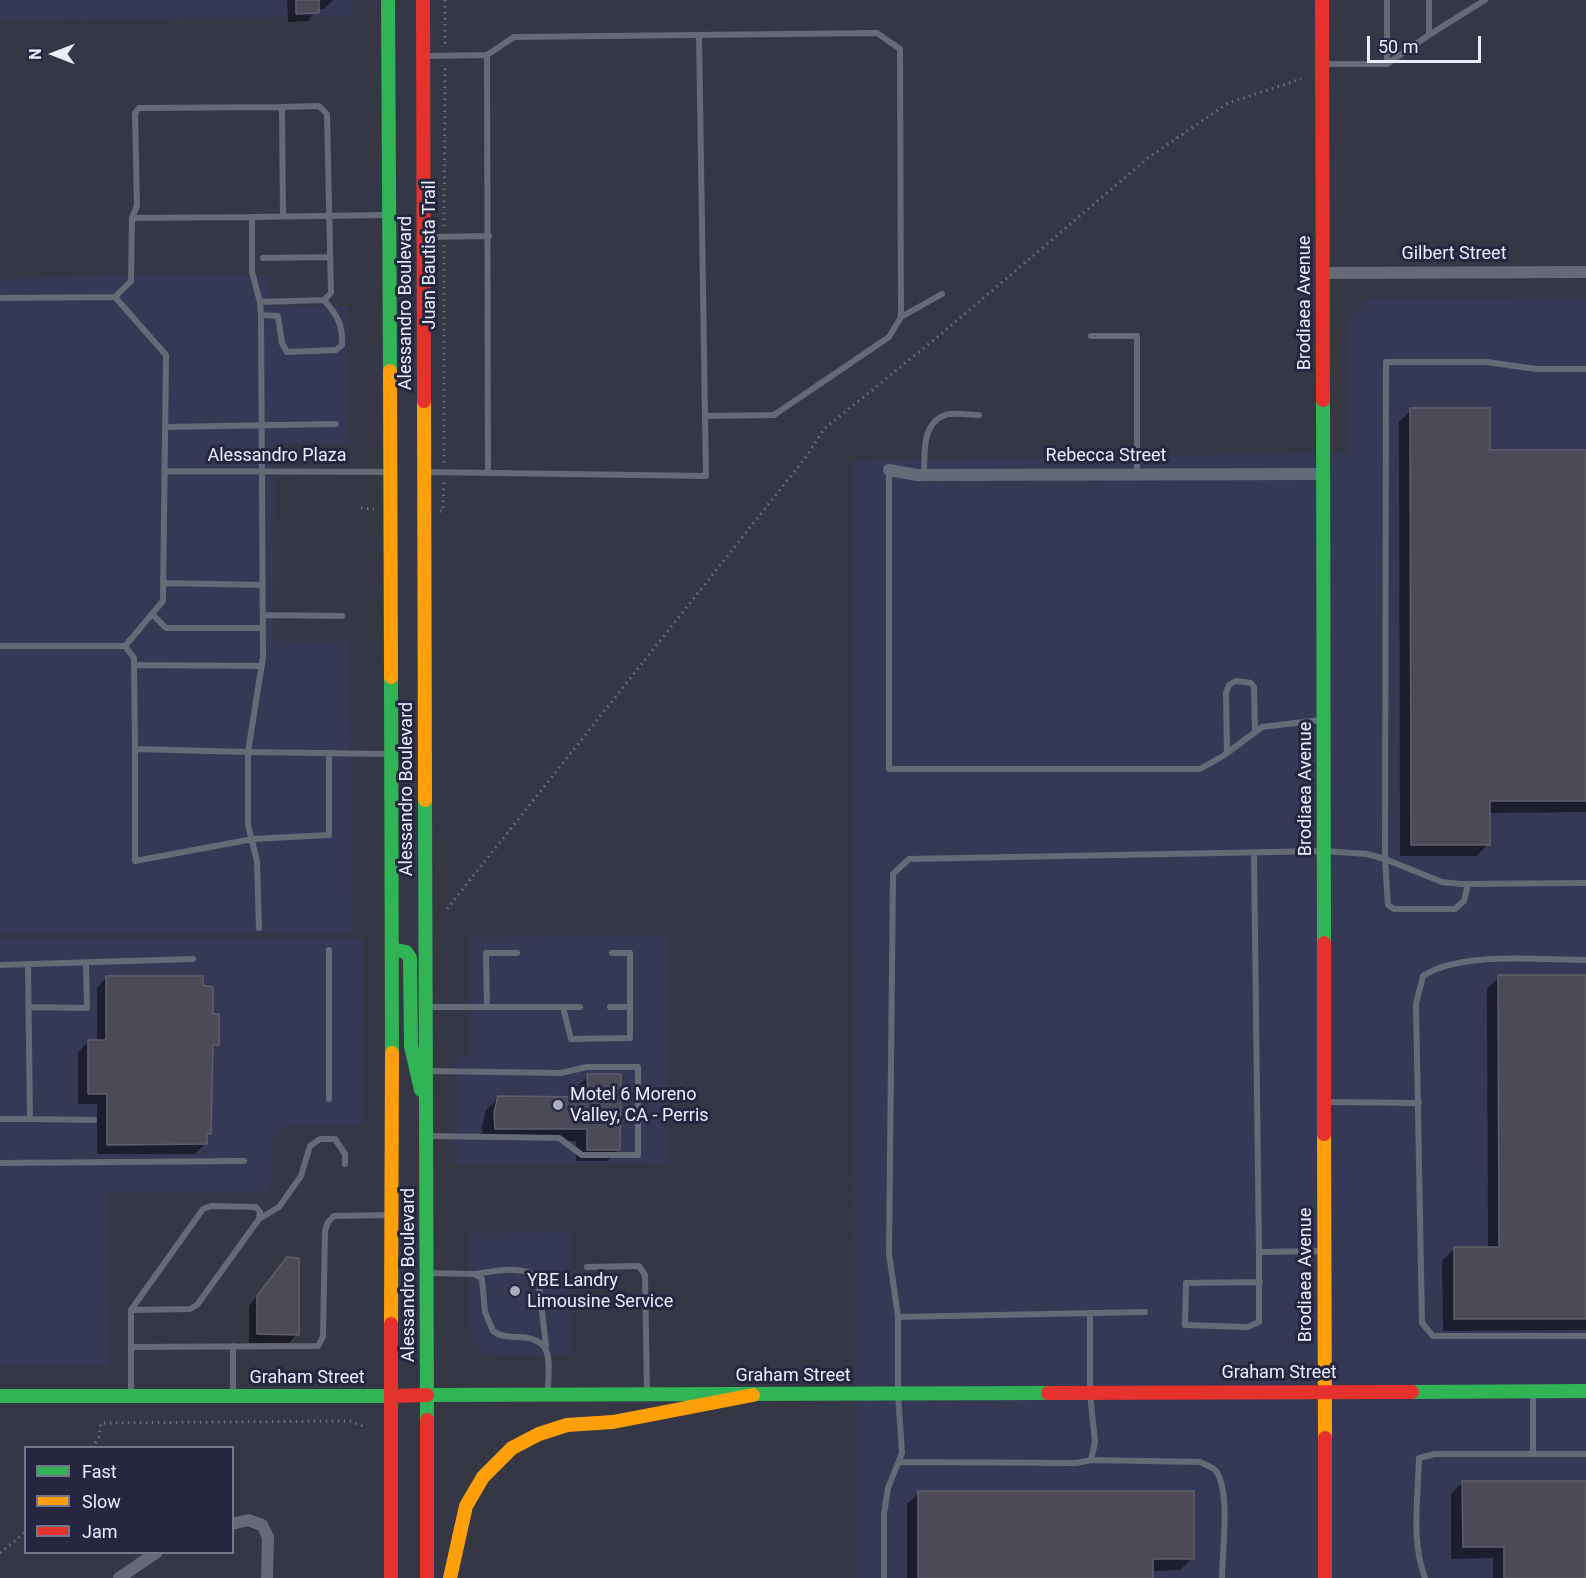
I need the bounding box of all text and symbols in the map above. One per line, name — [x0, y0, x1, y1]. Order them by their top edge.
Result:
north arrow — [24, 24, 84, 84]
scale bar — [1370, 24, 1484, 62]
text: 50 m — [1378, 36, 1418, 57]
text: N — [26, 48, 45, 60]
street label: Juan Bautista Trail — [419, 180, 441, 330]
street label: Alessandro Boulevard — [395, 216, 417, 390]
street label: Brodiaea Avenue — [1294, 236, 1316, 370]
street label: Gilbert Street — [1401, 243, 1507, 265]
street label: Alessandro Plaza — [207, 445, 347, 467]
street label: Rebecca Street — [1046, 445, 1166, 467]
street label: Alessandro Boulevard — [396, 702, 418, 876]
street label: Brodiaea Avenue — [1295, 722, 1317, 856]
place label: Motel 6 Moreno Valley, CA - Perris — [570, 1084, 709, 1126]
marker: Motel 6 Moreno Valley, CA - Perris — [551, 1098, 565, 1112]
street label: Alessandro Boulevard — [398, 1188, 420, 1362]
street label: Brodiaea Avenue — [1295, 1208, 1317, 1342]
place label: YBE Landry Limousine Service — [527, 1270, 673, 1312]
marker: YBE Landry Limousine Service — [508, 1284, 522, 1298]
street label: Graham Street — [1221, 1362, 1337, 1384]
street label: Graham Street — [735, 1365, 851, 1387]
street label: Graham Street — [249, 1367, 365, 1389]
legend — [24, 1446, 234, 1554]
text: Fast — [82, 1461, 117, 1482]
text: Slow — [82, 1491, 121, 1512]
text: Jam — [82, 1521, 118, 1542]

